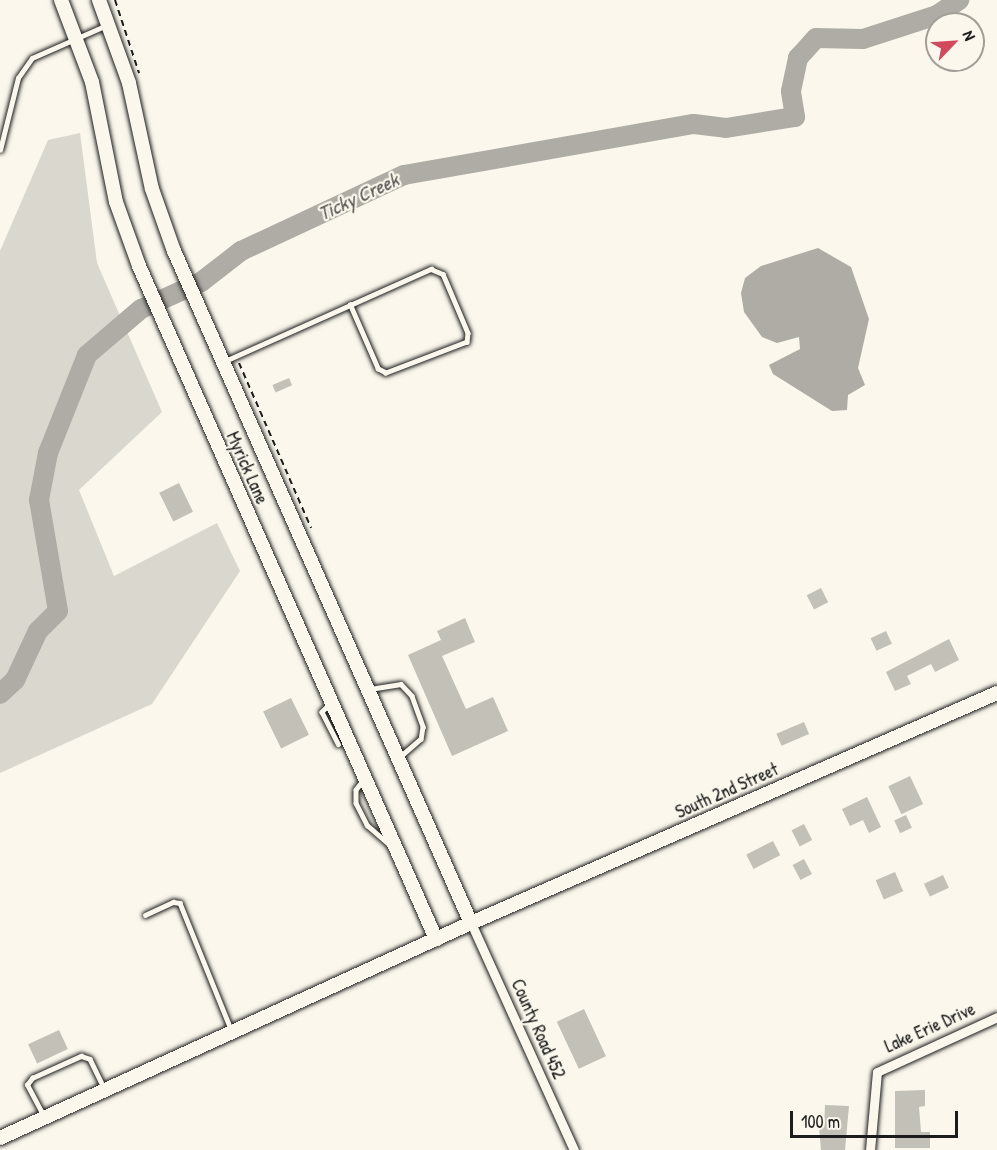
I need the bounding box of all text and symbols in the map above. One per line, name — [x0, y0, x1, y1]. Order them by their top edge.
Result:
north arrow — [925, 12, 985, 72]
text: N — [958, 27, 981, 44]
water label: Ticky Creek — [314, 167, 402, 225]
street label: Myrick Lane — [221, 428, 273, 508]
street label: South 2nd Street — [672, 759, 782, 823]
street label: County Road 452 — [506, 976, 570, 1082]
street label: Lake Erie Drive — [881, 998, 979, 1058]
scale bar — [793, 1099, 961, 1137]
text: 100 m — [801, 1109, 840, 1134]

